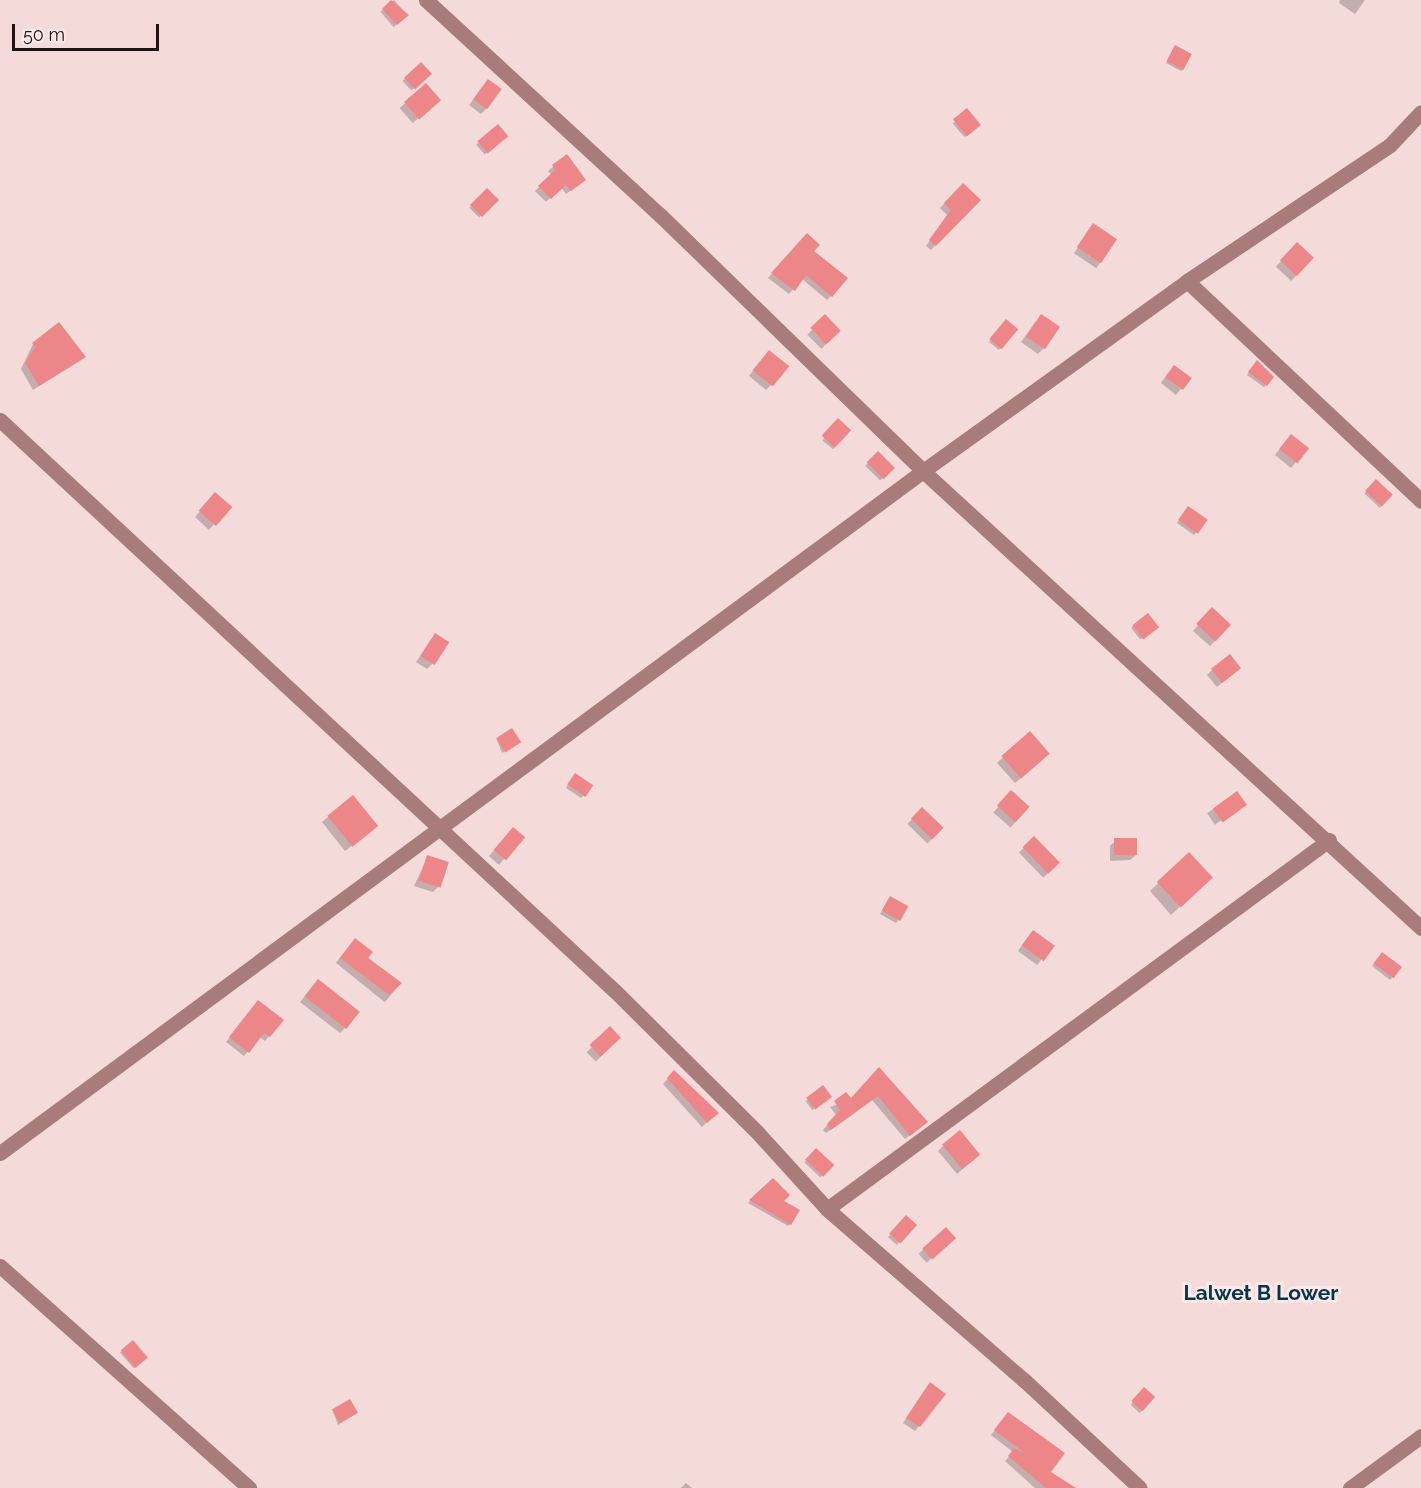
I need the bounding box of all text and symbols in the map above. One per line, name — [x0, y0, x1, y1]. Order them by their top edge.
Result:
scale bar — [15, 12, 162, 50]
text: 50 m — [23, 24, 65, 45]
district label: Lalwet B Lower — [1183, 1280, 1339, 1306]

